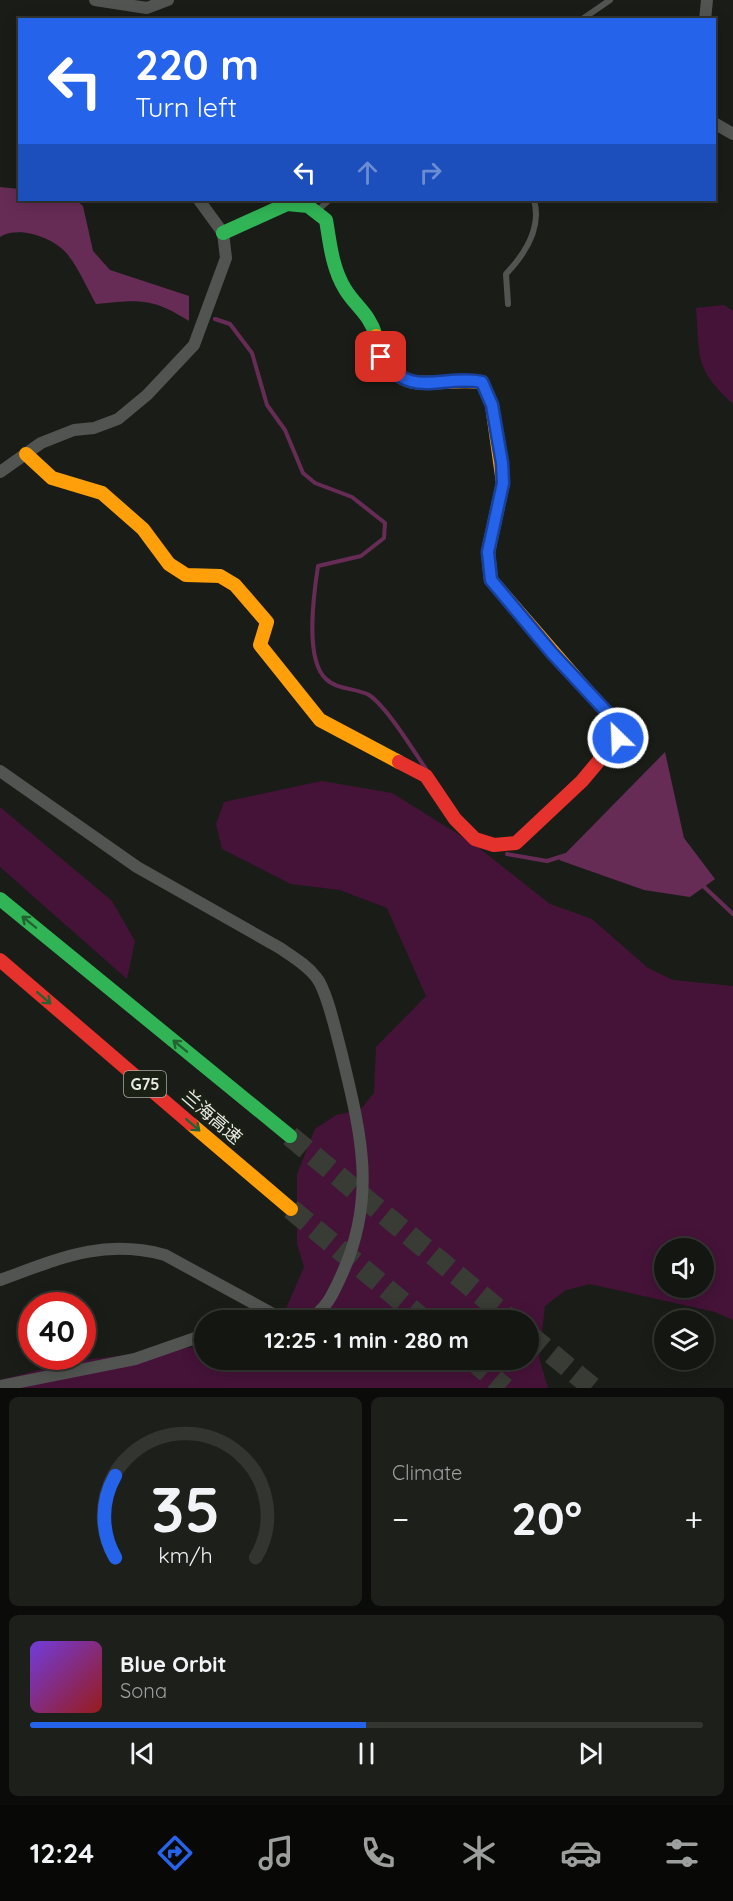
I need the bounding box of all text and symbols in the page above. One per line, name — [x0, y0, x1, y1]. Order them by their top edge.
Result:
text: 220 m — [135, 38, 259, 91]
icon: left — [36, 42, 114, 120]
text: Turn left — [135, 90, 237, 124]
icon: left — [288, 156, 321, 189]
icon: ahead — [351, 156, 384, 189]
icon: right — [414, 156, 447, 189]
pin — [355, 331, 406, 382]
icon: arrive — [364, 340, 397, 373]
position arrow — [586, 706, 650, 770]
one-way arrow — [21, 916, 37, 929]
one-way arrow — [36, 991, 51, 1005]
one-way arrow — [172, 1039, 188, 1052]
road number: G75 — [124, 1071, 166, 1097]
street label: 兰海高速 — [178, 1084, 247, 1149]
one-way arrow — [185, 1118, 201, 1131]
map controls — [654, 1238, 714, 1370]
button: sound — [654, 1238, 714, 1298]
speed limit sign: 40 — [18, 1292, 96, 1370]
button: layers — [654, 1310, 714, 1370]
text: 12:25 · 1 min · 280 m — [264, 1326, 469, 1354]
text: Climate — [392, 1460, 462, 1485]
text: 35 — [151, 1470, 220, 1548]
text: 20° — [511, 1490, 582, 1546]
text: − — [392, 1498, 409, 1539]
text: + — [684, 1498, 703, 1539]
text: km/h — [158, 1543, 213, 1569]
text: Blue Orbit — [120, 1650, 226, 1678]
text: Sona — [120, 1678, 167, 1703]
icon: previous — [126, 1737, 159, 1770]
icon: pause — [350, 1737, 383, 1770]
icon: next — [574, 1737, 607, 1770]
icon: directions — [154, 1832, 196, 1874]
icon: music — [255, 1832, 297, 1874]
icon: phone — [357, 1832, 399, 1874]
icon: climate — [458, 1832, 500, 1874]
icon: car — [560, 1832, 602, 1874]
icon: filters — [661, 1832, 703, 1874]
text: 12:24 — [30, 1836, 94, 1870]

